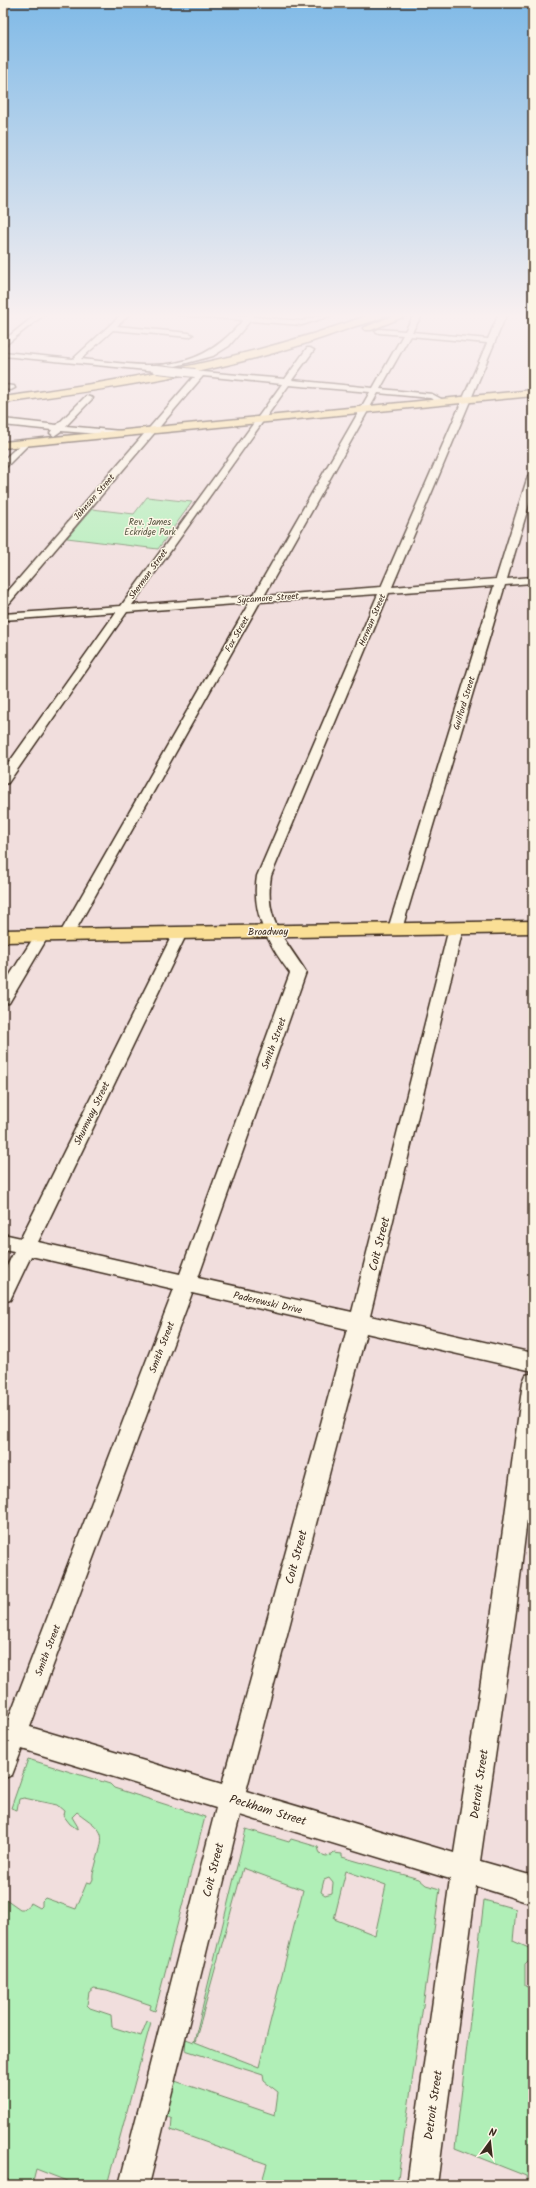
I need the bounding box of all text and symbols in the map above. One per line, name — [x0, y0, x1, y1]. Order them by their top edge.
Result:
street label: Johnson Street — [70, 470, 119, 524]
park label: Rev. James Eckridge Park — [124, 515, 176, 540]
street label: Sherman Street — [125, 546, 172, 603]
street label: Sycamore Street — [237, 589, 300, 608]
street label: Herman Street — [355, 591, 390, 649]
street label: Fox Street — [221, 613, 254, 655]
street label: Guilford Street — [449, 674, 480, 732]
street label: Broadway — [248, 924, 288, 940]
street label: Smith Street — [257, 1015, 291, 1072]
street label: Shumway Street — [70, 1079, 114, 1148]
street label: Coit Street — [364, 1215, 395, 1273]
street label: Paderewski Drive — [232, 1287, 304, 1319]
street label: Smith Street — [145, 1319, 179, 1376]
street label: Coit Street — [280, 1528, 313, 1586]
street label: Smith Street — [31, 1622, 65, 1679]
street label: Detroit Street — [465, 1748, 494, 1820]
street label: Peckham Street — [227, 1790, 309, 1831]
street label: Coit Street — [198, 1841, 229, 1899]
street label: Detroit Street — [419, 2069, 448, 2141]
north arrow — [470, 2122, 510, 2162]
text: N — [487, 2124, 498, 2143]

